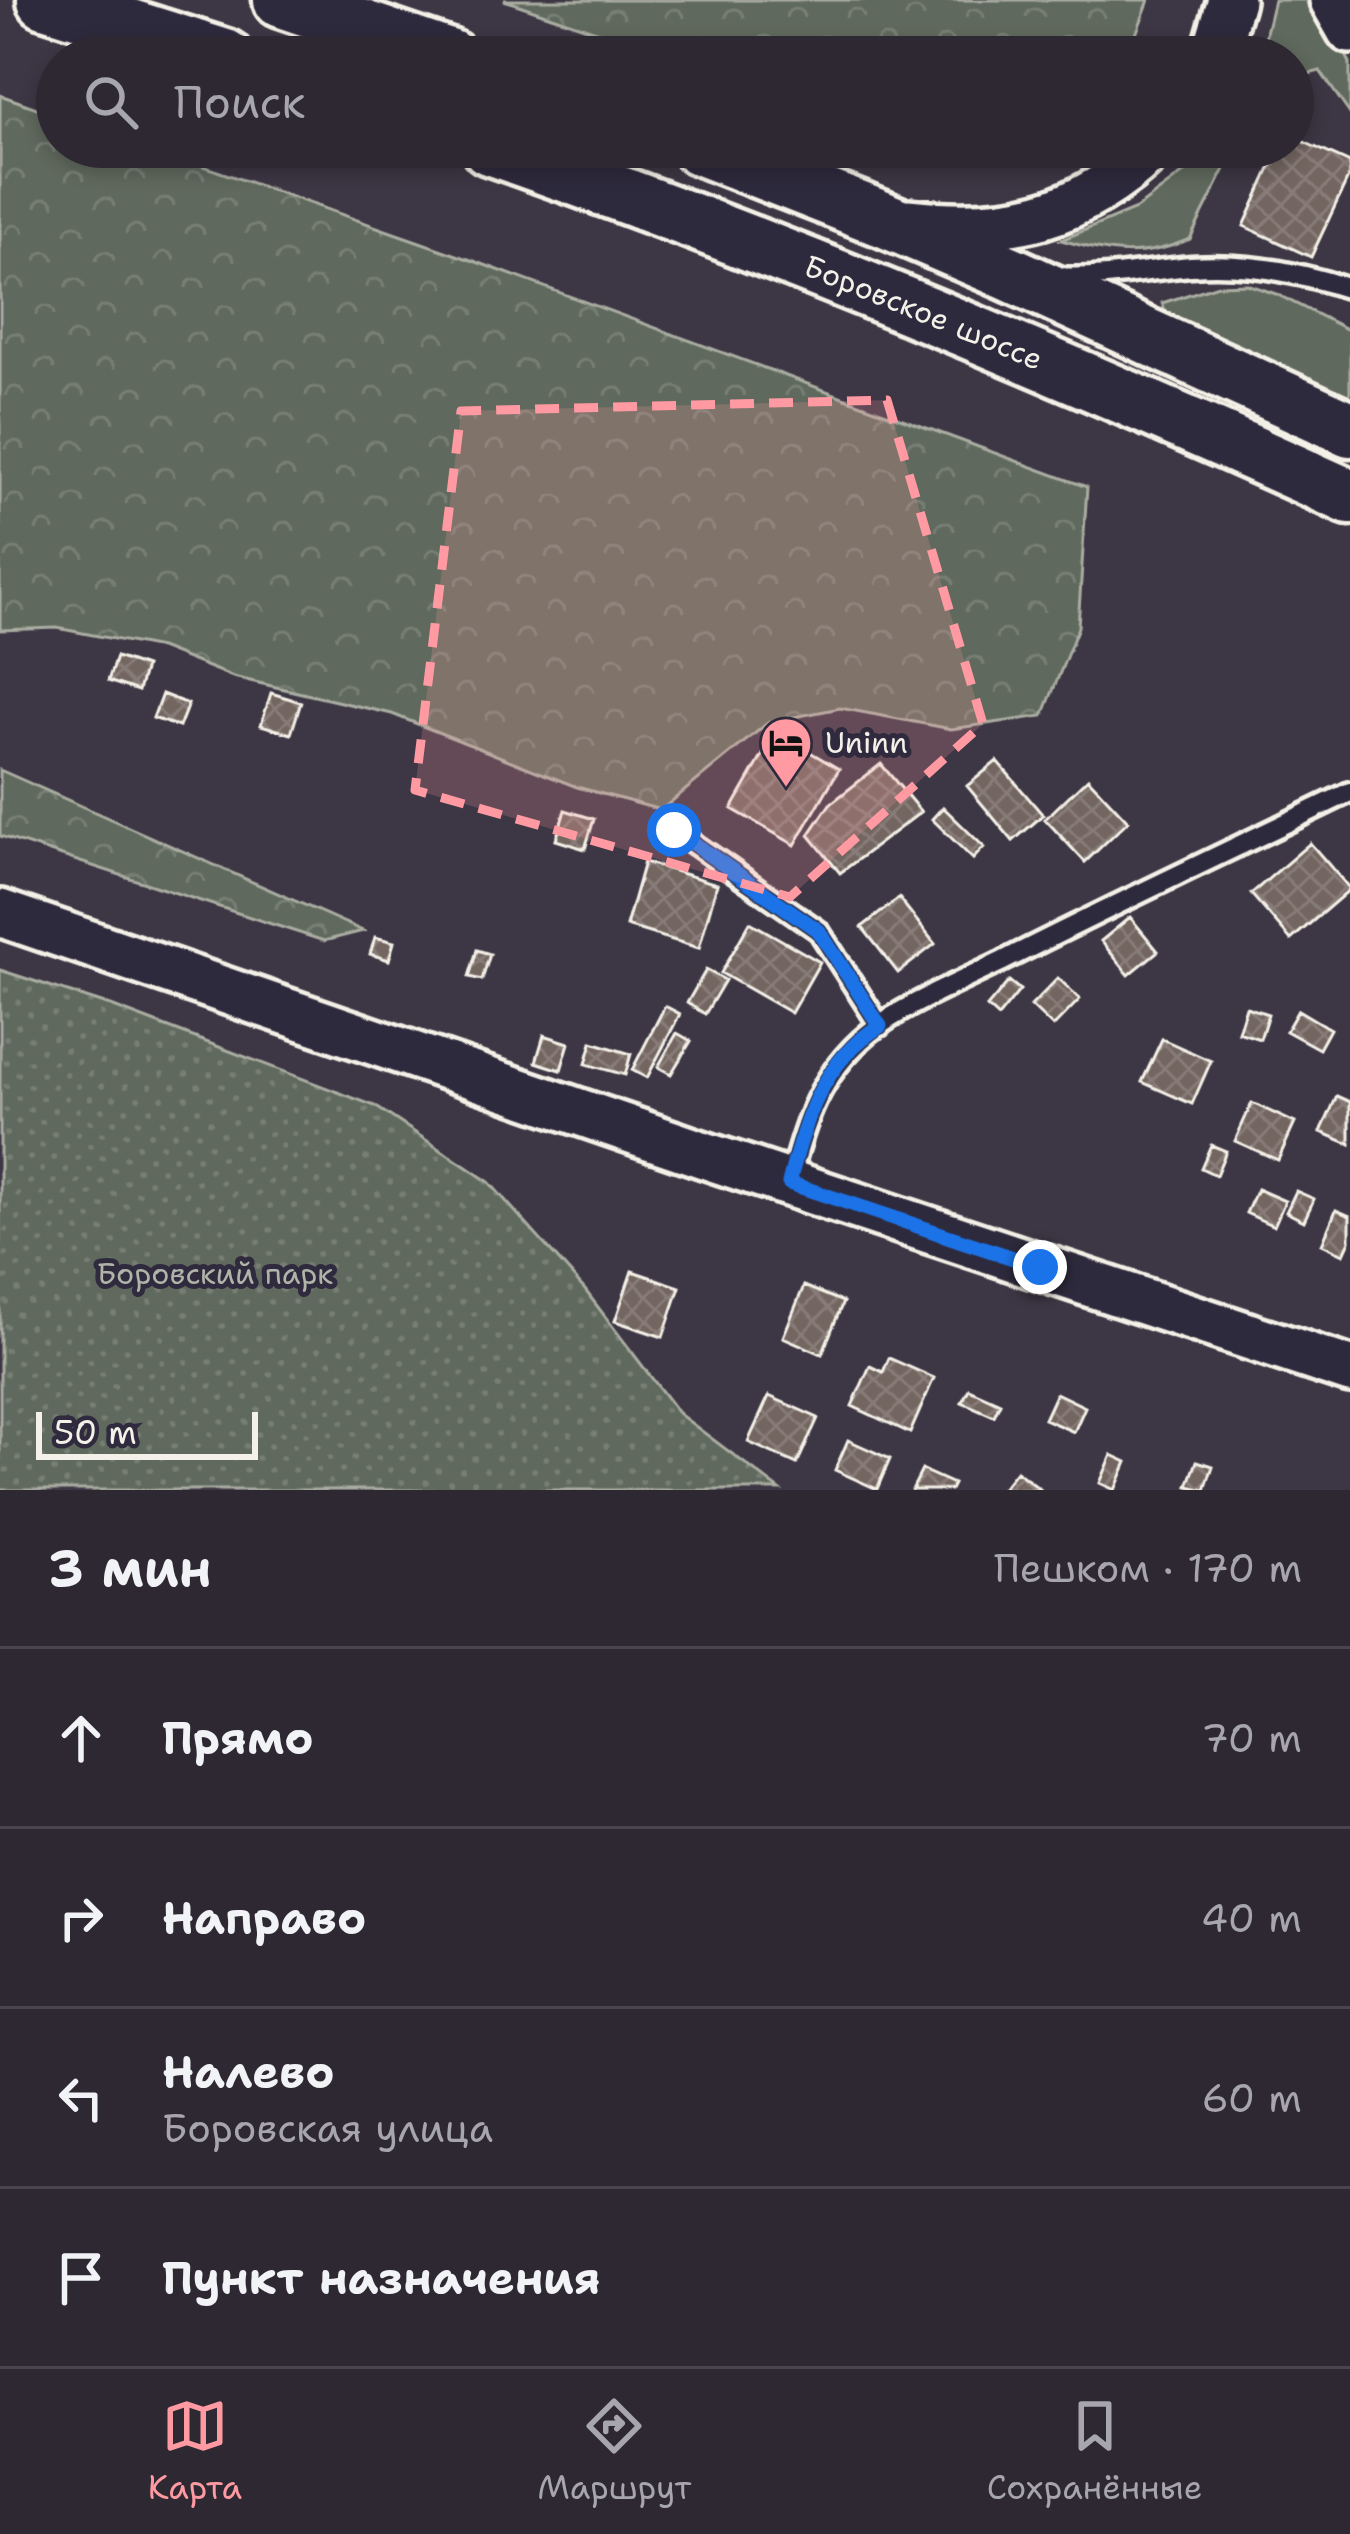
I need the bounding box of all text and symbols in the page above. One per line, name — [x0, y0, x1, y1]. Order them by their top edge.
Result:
search box — [36, 36, 1314, 168]
icon: search — [78, 69, 144, 135]
text: Поиск — [174, 72, 305, 132]
street label: Боровское шоссе — [798, 245, 1049, 380]
hotel icon: Uninn — [758, 715, 814, 789]
place label: Uninn — [825, 722, 908, 763]
route start — [647, 803, 701, 857]
route end — [1013, 1240, 1067, 1294]
park label: Боровский парк — [97, 1253, 333, 1294]
scale bar — [36, 1406, 258, 1459]
text: 50 m — [54, 1410, 137, 1455]
text: 3 мин — [48, 1534, 212, 1602]
text: Пешком · 170 m — [994, 1542, 1302, 1594]
icon: ahead — [48, 1705, 114, 1771]
text: Прямо — [162, 1708, 313, 1768]
text: 70 m — [1201, 1712, 1302, 1764]
icon: right — [48, 1885, 114, 1951]
text: Направо — [162, 1888, 366, 1948]
text: 40 m — [1201, 1892, 1302, 1944]
text: Налево — [162, 2042, 335, 2102]
icon: left — [48, 2065, 114, 2131]
text: 60 m — [1202, 2072, 1302, 2124]
text: Боровская улица — [162, 2102, 493, 2154]
icon: arrive — [48, 2245, 114, 2311]
text: Пункт назначения — [162, 2248, 601, 2308]
tab: Карта — [148, 2393, 242, 2510]
tab: Маршрут — [537, 2393, 691, 2510]
tab: Сохранённые — [987, 2393, 1202, 2510]

